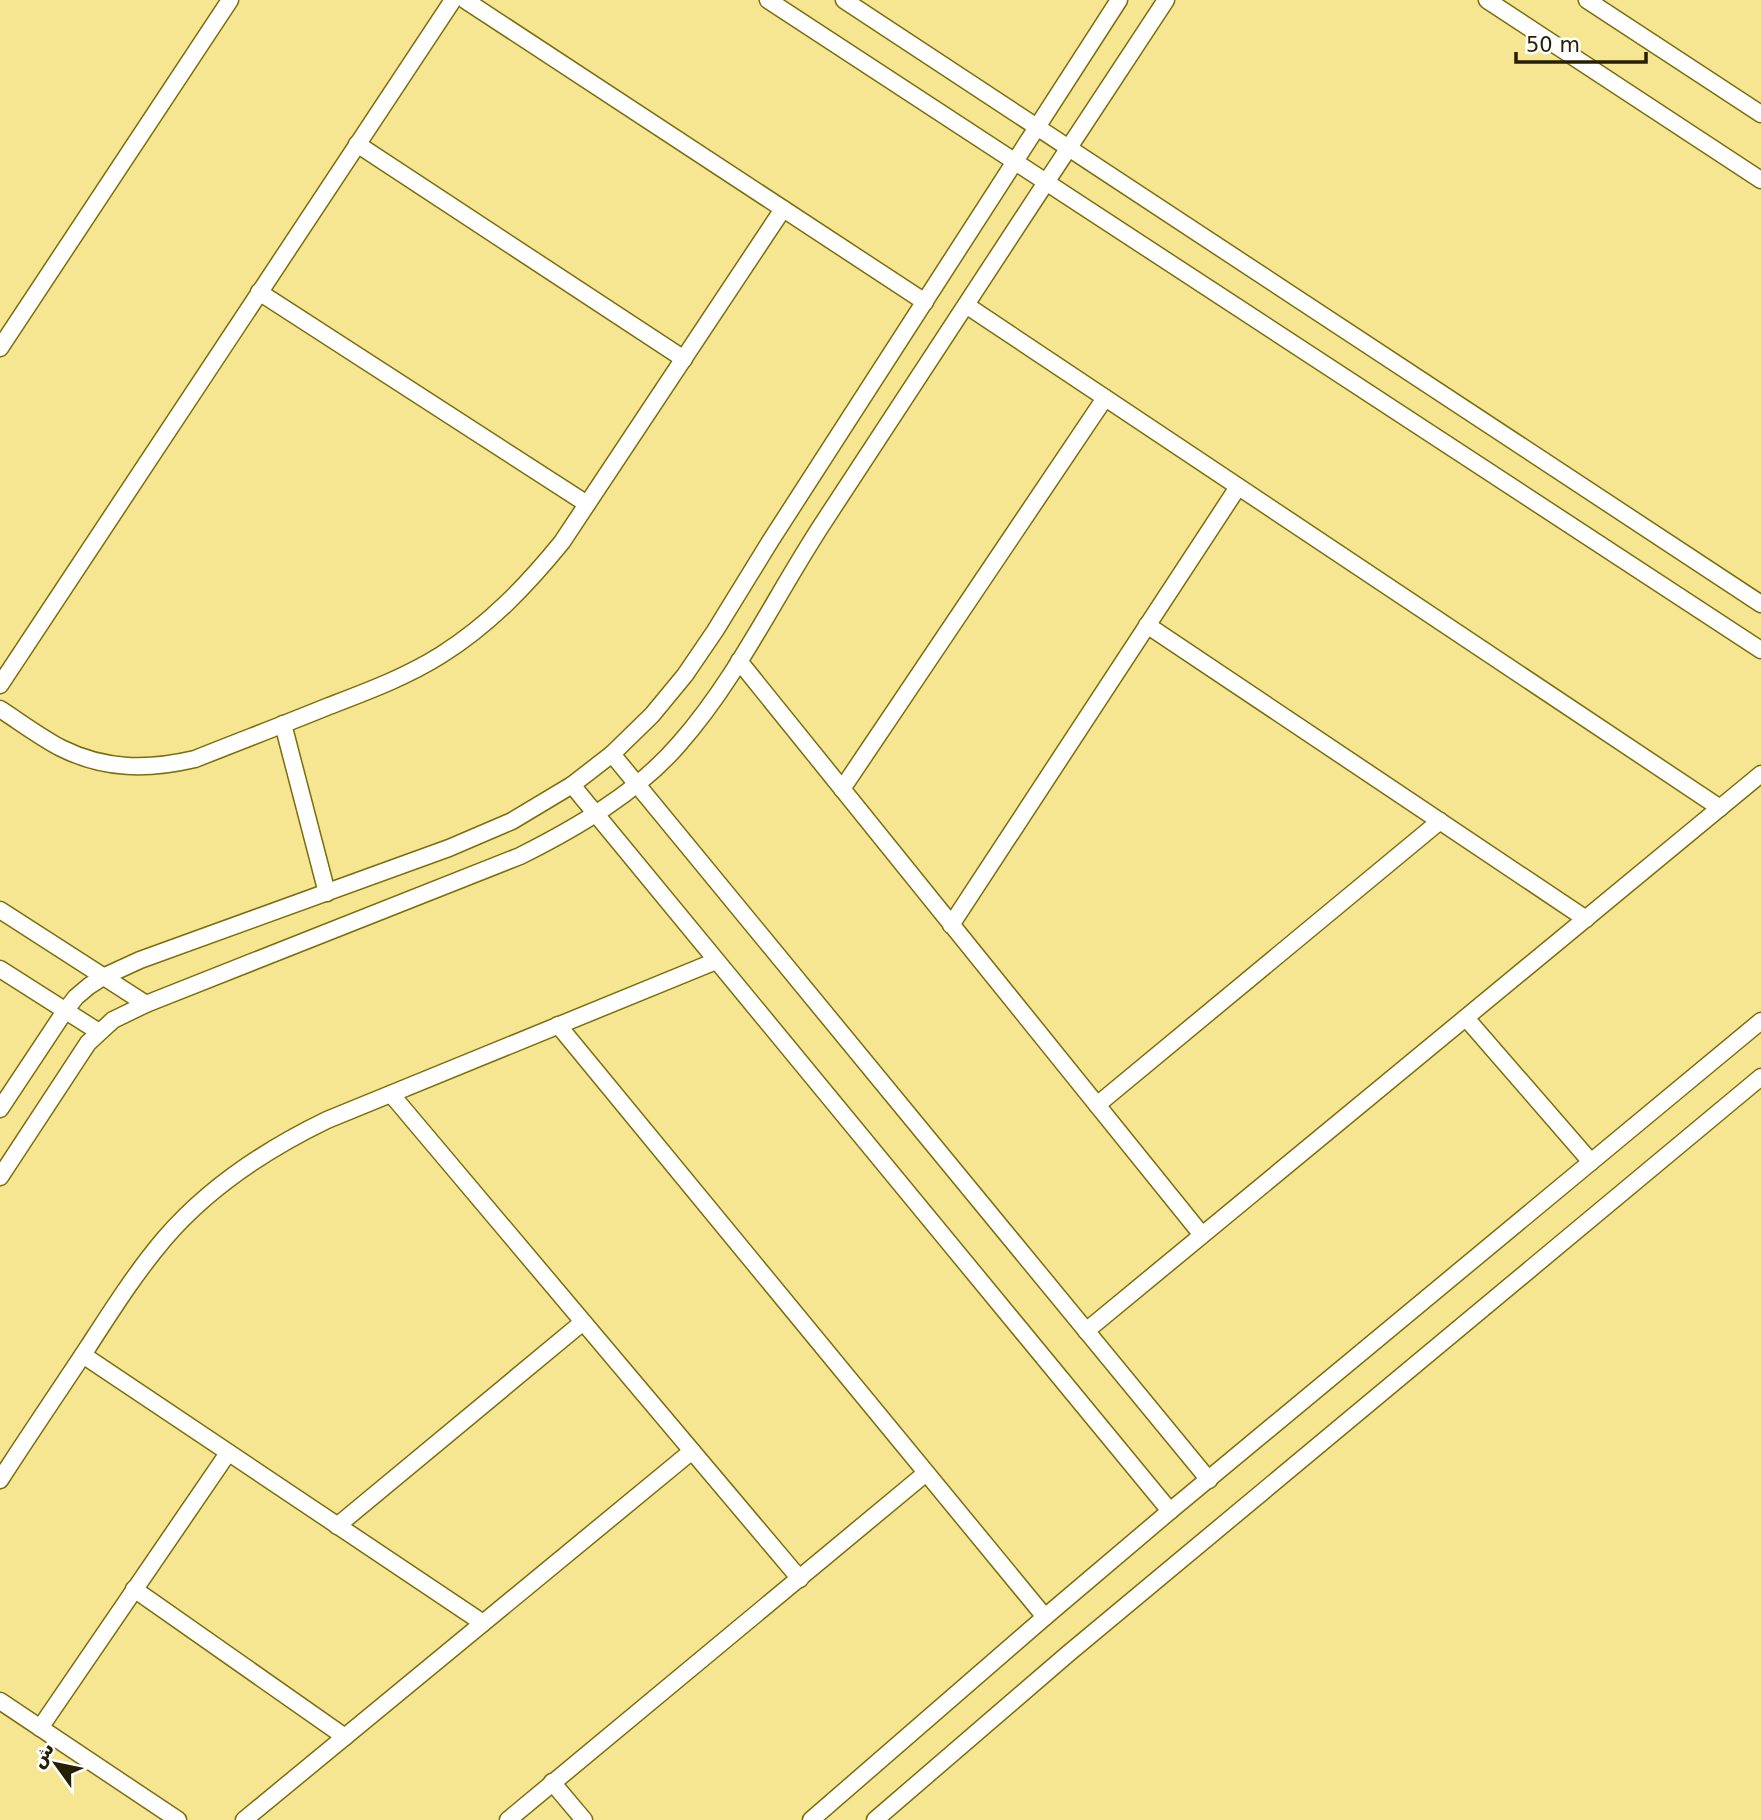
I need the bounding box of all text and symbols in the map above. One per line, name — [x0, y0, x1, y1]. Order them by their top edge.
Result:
scale bar — [1516, 21, 1646, 65]
text: 50 m — [1526, 33, 1580, 57]
north arrow — [21, 1729, 91, 1799]
text: ش — [25, 1738, 59, 1772]

